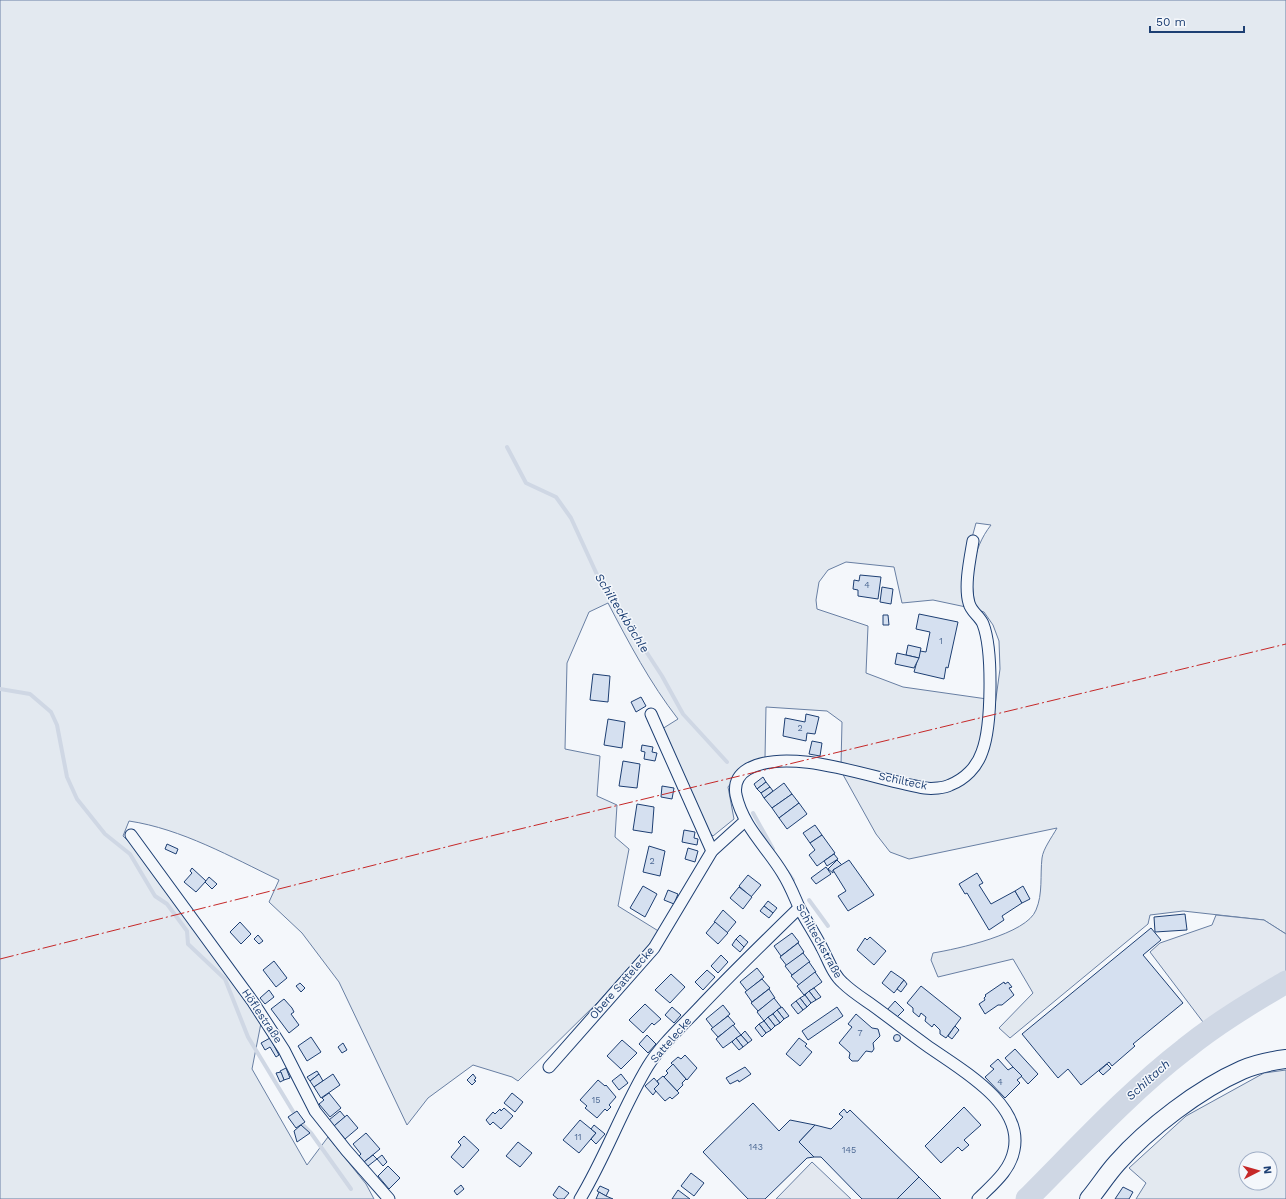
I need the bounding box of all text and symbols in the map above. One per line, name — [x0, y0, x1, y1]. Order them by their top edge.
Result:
scale bar — [1150, 8, 1244, 34]
text: 50 m — [1156, 15, 1186, 29]
water label: Schilteckbächle — [592, 571, 652, 656]
house number: 4 — [864, 580, 870, 590]
house number: 1 — [939, 636, 943, 646]
house number: 2 — [797, 723, 803, 733]
street label: Schilteck — [877, 770, 929, 792]
house number: 2 — [649, 856, 655, 866]
street label: Schilteckstraße — [793, 901, 845, 981]
street label: Obere Sattelecke — [587, 944, 657, 1022]
street label: Höflestraße — [239, 986, 285, 1046]
street label: Sattelecke — [648, 1015, 694, 1065]
house number: 7 — [857, 1028, 863, 1038]
water label: Schiltach — [1123, 1057, 1173, 1103]
house number: 4 — [997, 1077, 1003, 1087]
house number: 15 — [592, 1095, 600, 1105]
house number: 11 — [574, 1132, 582, 1142]
house number: 143 — [749, 1142, 763, 1152]
house number: 145 — [842, 1145, 856, 1155]
north arrow — [1238, 1151, 1278, 1191]
text: N — [1261, 1165, 1274, 1175]

